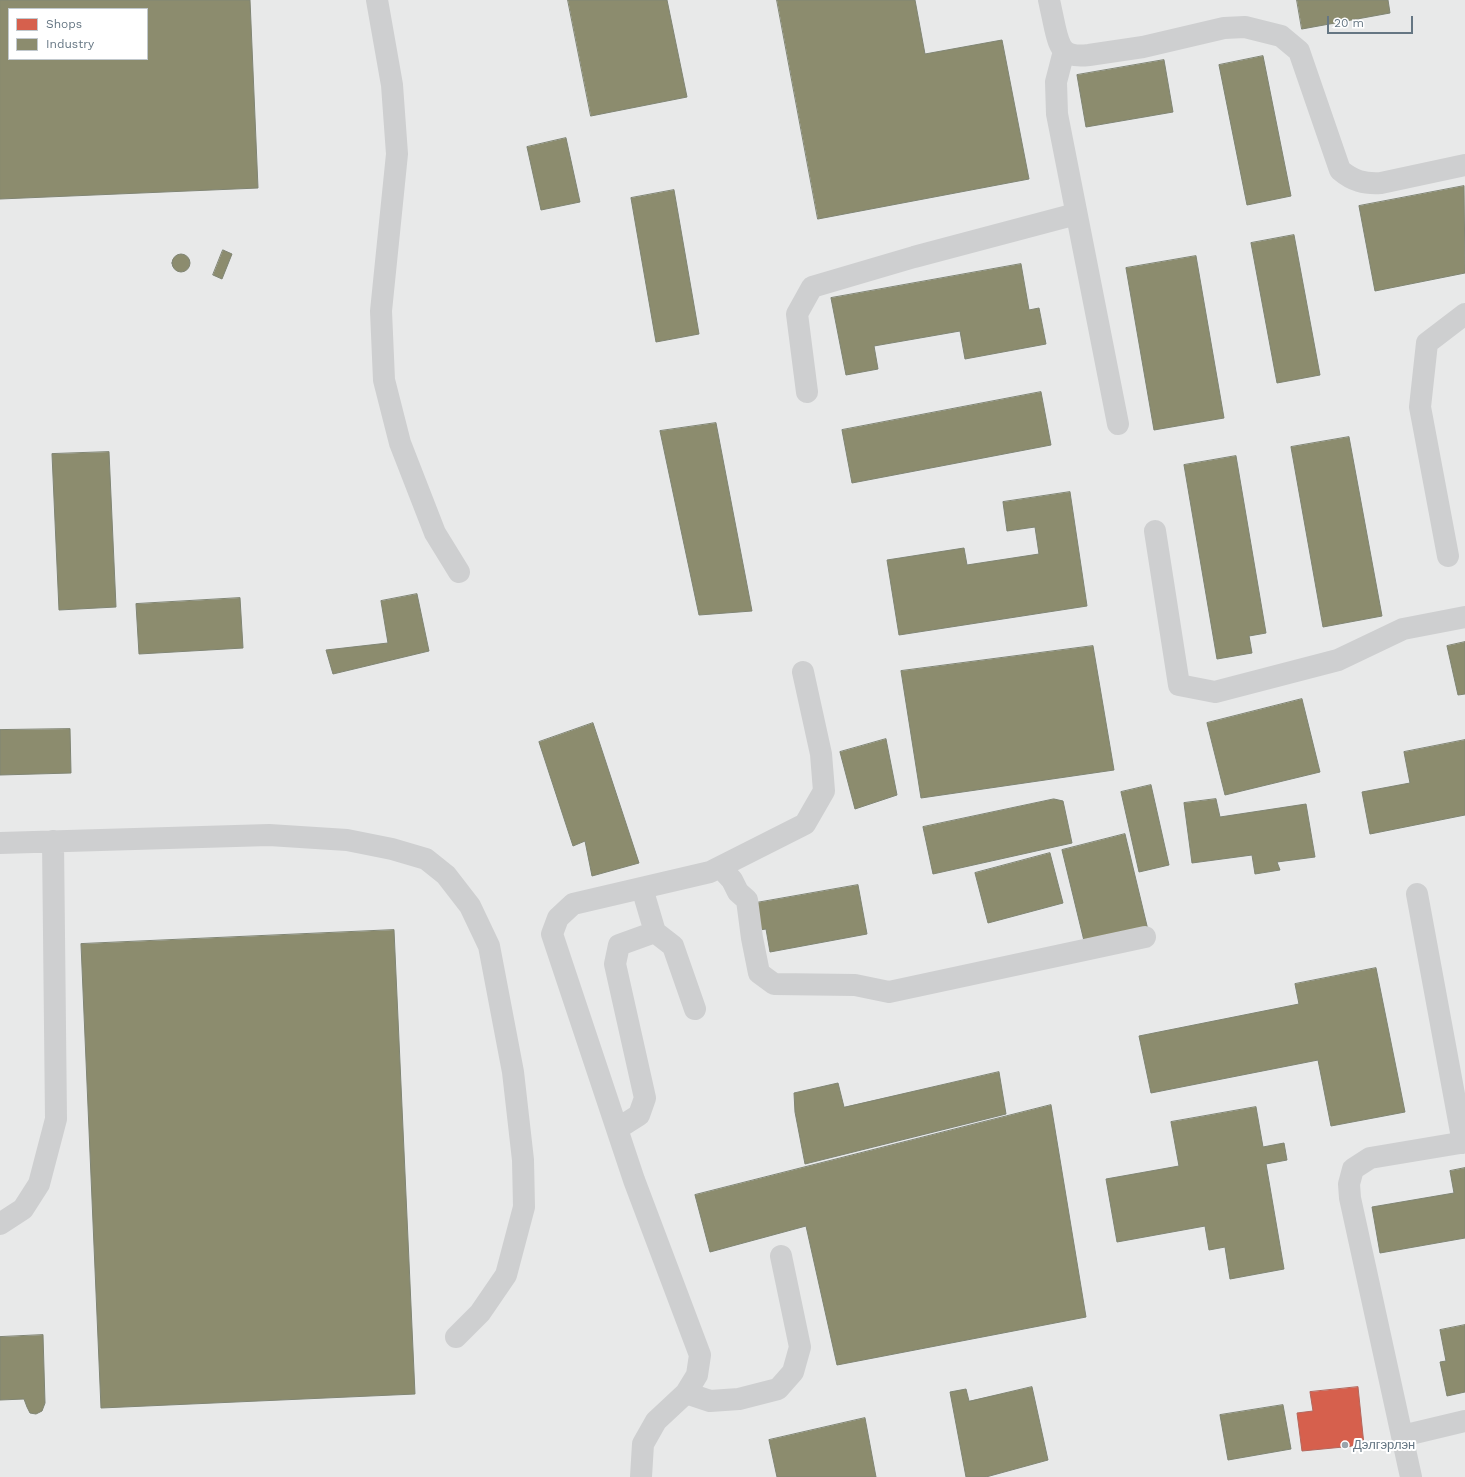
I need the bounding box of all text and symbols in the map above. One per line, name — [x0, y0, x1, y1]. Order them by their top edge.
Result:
legend — [8, 8, 148, 60]
scale bar — [1329, 8, 1415, 34]
text: 20 m — [1334, 16, 1364, 30]
text: Shops — [46, 17, 82, 31]
text: Industry — [46, 37, 94, 51]
place label: Дэлгэрлэн — [1353, 1437, 1415, 1453]
marker: Дэлгэрлэн — [1340, 1440, 1350, 1450]

